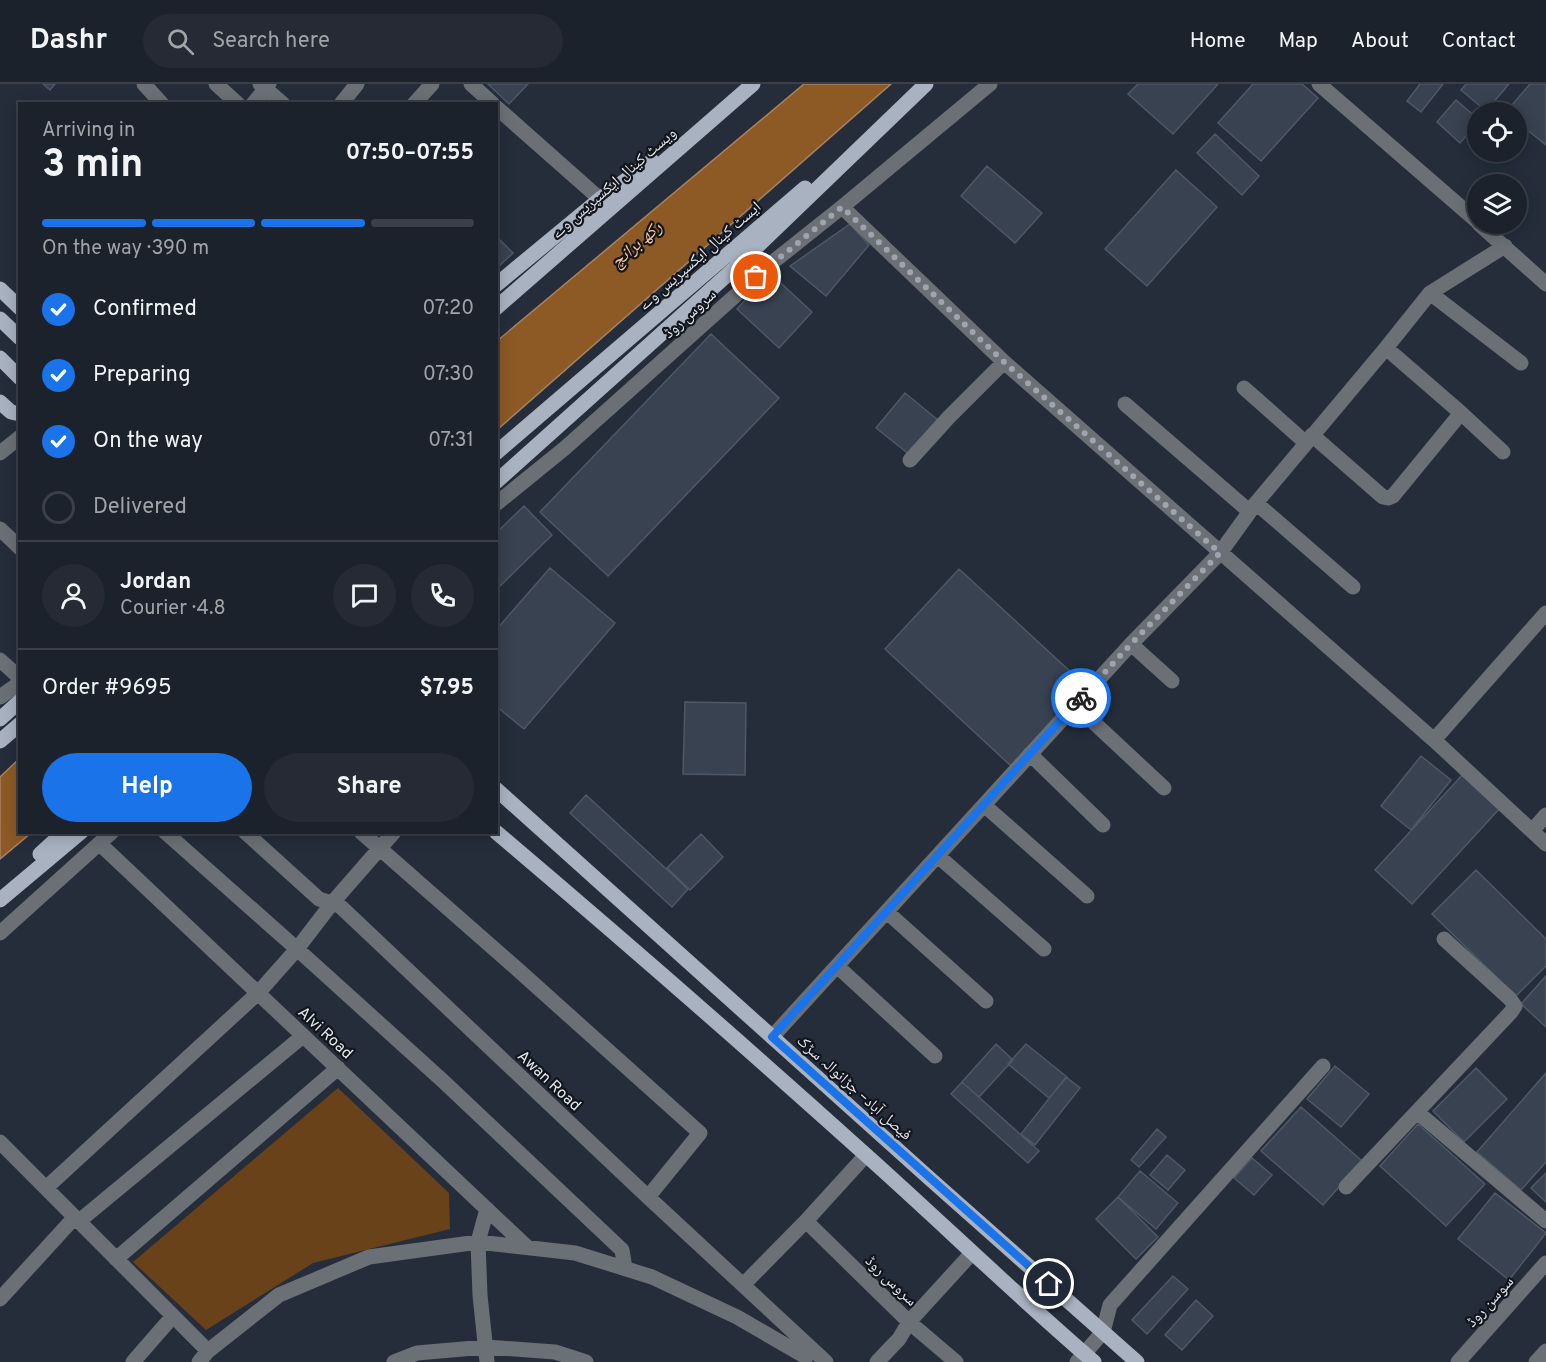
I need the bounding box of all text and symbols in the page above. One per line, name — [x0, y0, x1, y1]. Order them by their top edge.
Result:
search box — [143, 14, 563, 68]
text: Dashr — [30, 23, 107, 59]
icon: search — [164, 25, 197, 58]
text: Search here — [212, 28, 330, 55]
text: Home — [1190, 28, 1246, 55]
text: Map — [1279, 28, 1318, 55]
text: About — [1351, 28, 1409, 55]
text: Contact — [1442, 28, 1516, 55]
map controls — [1467, 102, 1527, 234]
button: locate — [1467, 102, 1527, 162]
text: Arriving in — [42, 118, 135, 144]
street label: ویسٹ کینال ایکسپریس وے — [547, 124, 681, 243]
text: 07:50–07:55 — [346, 140, 474, 167]
text: 3 min — [42, 142, 143, 191]
button: layers — [1467, 174, 1527, 234]
street label: ایسٹ کینال ایکسپریس وے — [635, 198, 766, 315]
water label: رکھ برانچ — [606, 216, 668, 274]
text: On the way · 390 m — [42, 236, 209, 262]
pin — [730, 251, 781, 302]
icon: bag — [739, 260, 772, 293]
street label: سروس روڈ — [660, 285, 721, 344]
icon: check — [42, 293, 75, 326]
text: Confirmed — [93, 296, 197, 323]
text: 07:20 — [423, 296, 474, 322]
icon: check — [42, 359, 75, 392]
text: Preparing — [93, 362, 191, 389]
text: 07:30 — [423, 362, 474, 388]
icon: check — [42, 425, 75, 458]
text: On the way — [93, 428, 203, 455]
text: 07:31 — [428, 428, 474, 454]
text: Delivered — [93, 494, 187, 521]
button: person — [42, 564, 105, 627]
button: chat — [333, 564, 396, 627]
button: phone — [411, 564, 474, 627]
text: Jordan — [120, 569, 191, 596]
text: Courier · 4.8 — [120, 596, 226, 622]
courier — [1051, 668, 1111, 728]
text: Order #9695 — [42, 675, 172, 702]
text: $7.95 — [419, 675, 474, 702]
icon: bike — [1065, 682, 1098, 715]
button: Help — [42, 753, 252, 822]
button: Share — [264, 753, 474, 822]
street label: Alvi Road — [293, 1003, 356, 1064]
street label: فیصل آباد– جڑانوالہ سڑک — [792, 1031, 915, 1146]
street label: Awan Road — [513, 1047, 585, 1116]
street label: سروس روڈ — [860, 1252, 921, 1311]
pin — [1023, 1258, 1074, 1309]
icon: home — [1032, 1267, 1065, 1300]
street label: سوسن روڈ — [1462, 1273, 1519, 1332]

